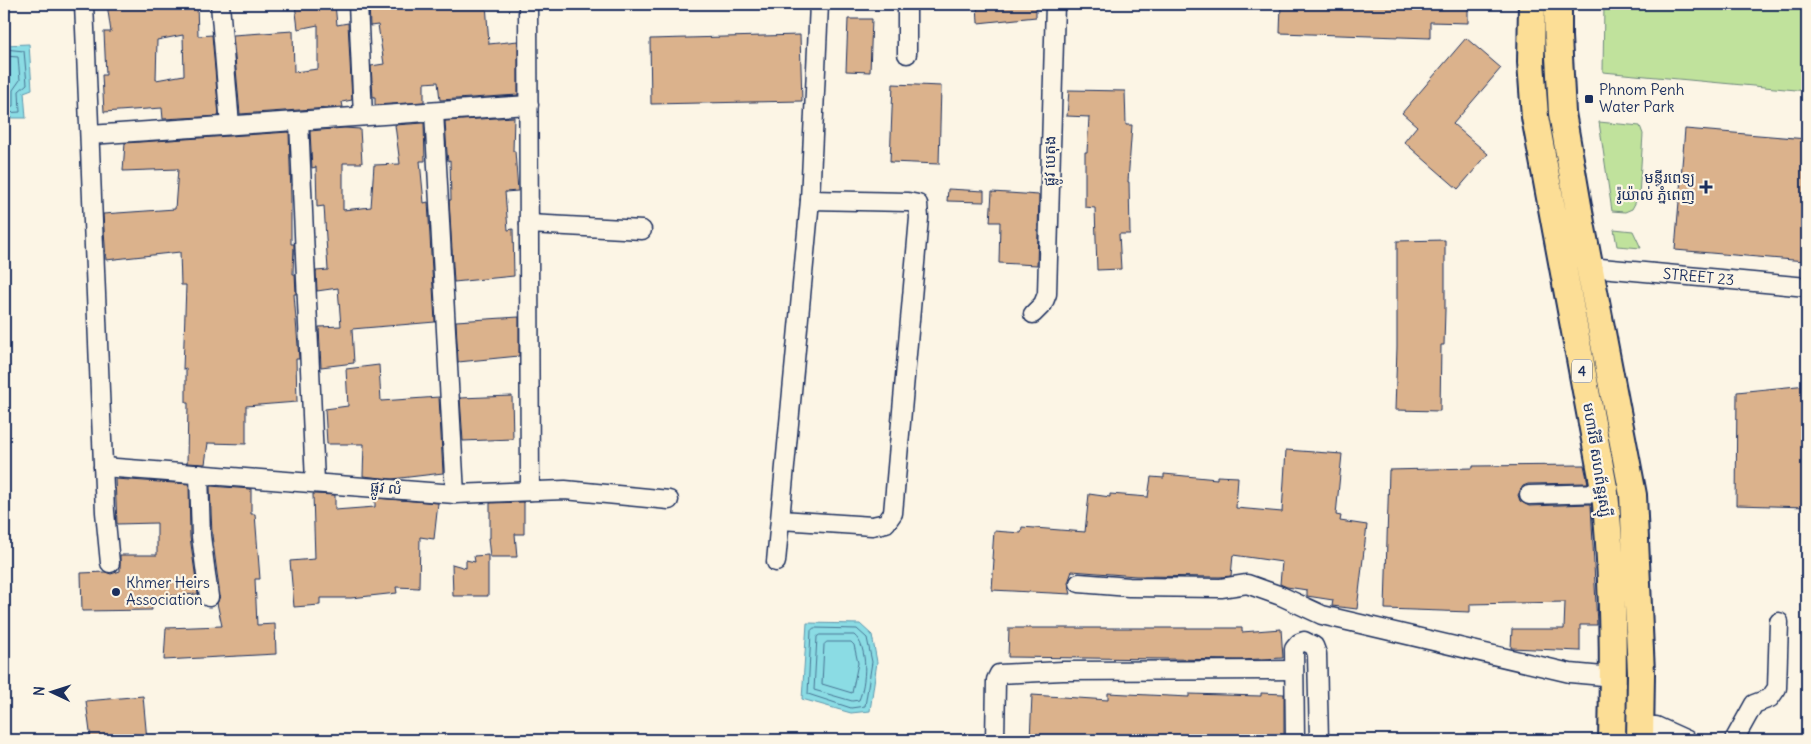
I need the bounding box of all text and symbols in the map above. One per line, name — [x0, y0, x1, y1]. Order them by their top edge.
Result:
place label: Phnom Penh Water Park — [1599, 80, 1685, 116]
marker: Phnom Penh Water Park — [1583, 93, 1595, 105]
street label: ផ្លូវ បេតុង — [1040, 135, 1064, 187]
place label: មន្ទីរពេទ្យ រ៉ូយ៉ាល់ ភ្នំពេញ — [1617, 168, 1695, 204]
marker: មន្ទីរពេទ្យ រ៉ូយ៉ាល់ ភ្នំពេញ — [1699, 180, 1713, 194]
street label: STREET 23 — [1662, 264, 1735, 289]
road number: 4 — [1572, 360, 1592, 382]
street label: មហាវិថី សហព័ន្ធរុស្ស៊ី — [1575, 401, 1616, 519]
street label: ផ្លូវ លំ — [369, 477, 403, 503]
place label: Khmer Heirs Association — [126, 573, 210, 609]
marker: Khmer Heirs Association — [110, 586, 122, 598]
north arrow — [28, 666, 78, 716]
text: N — [30, 686, 48, 697]

